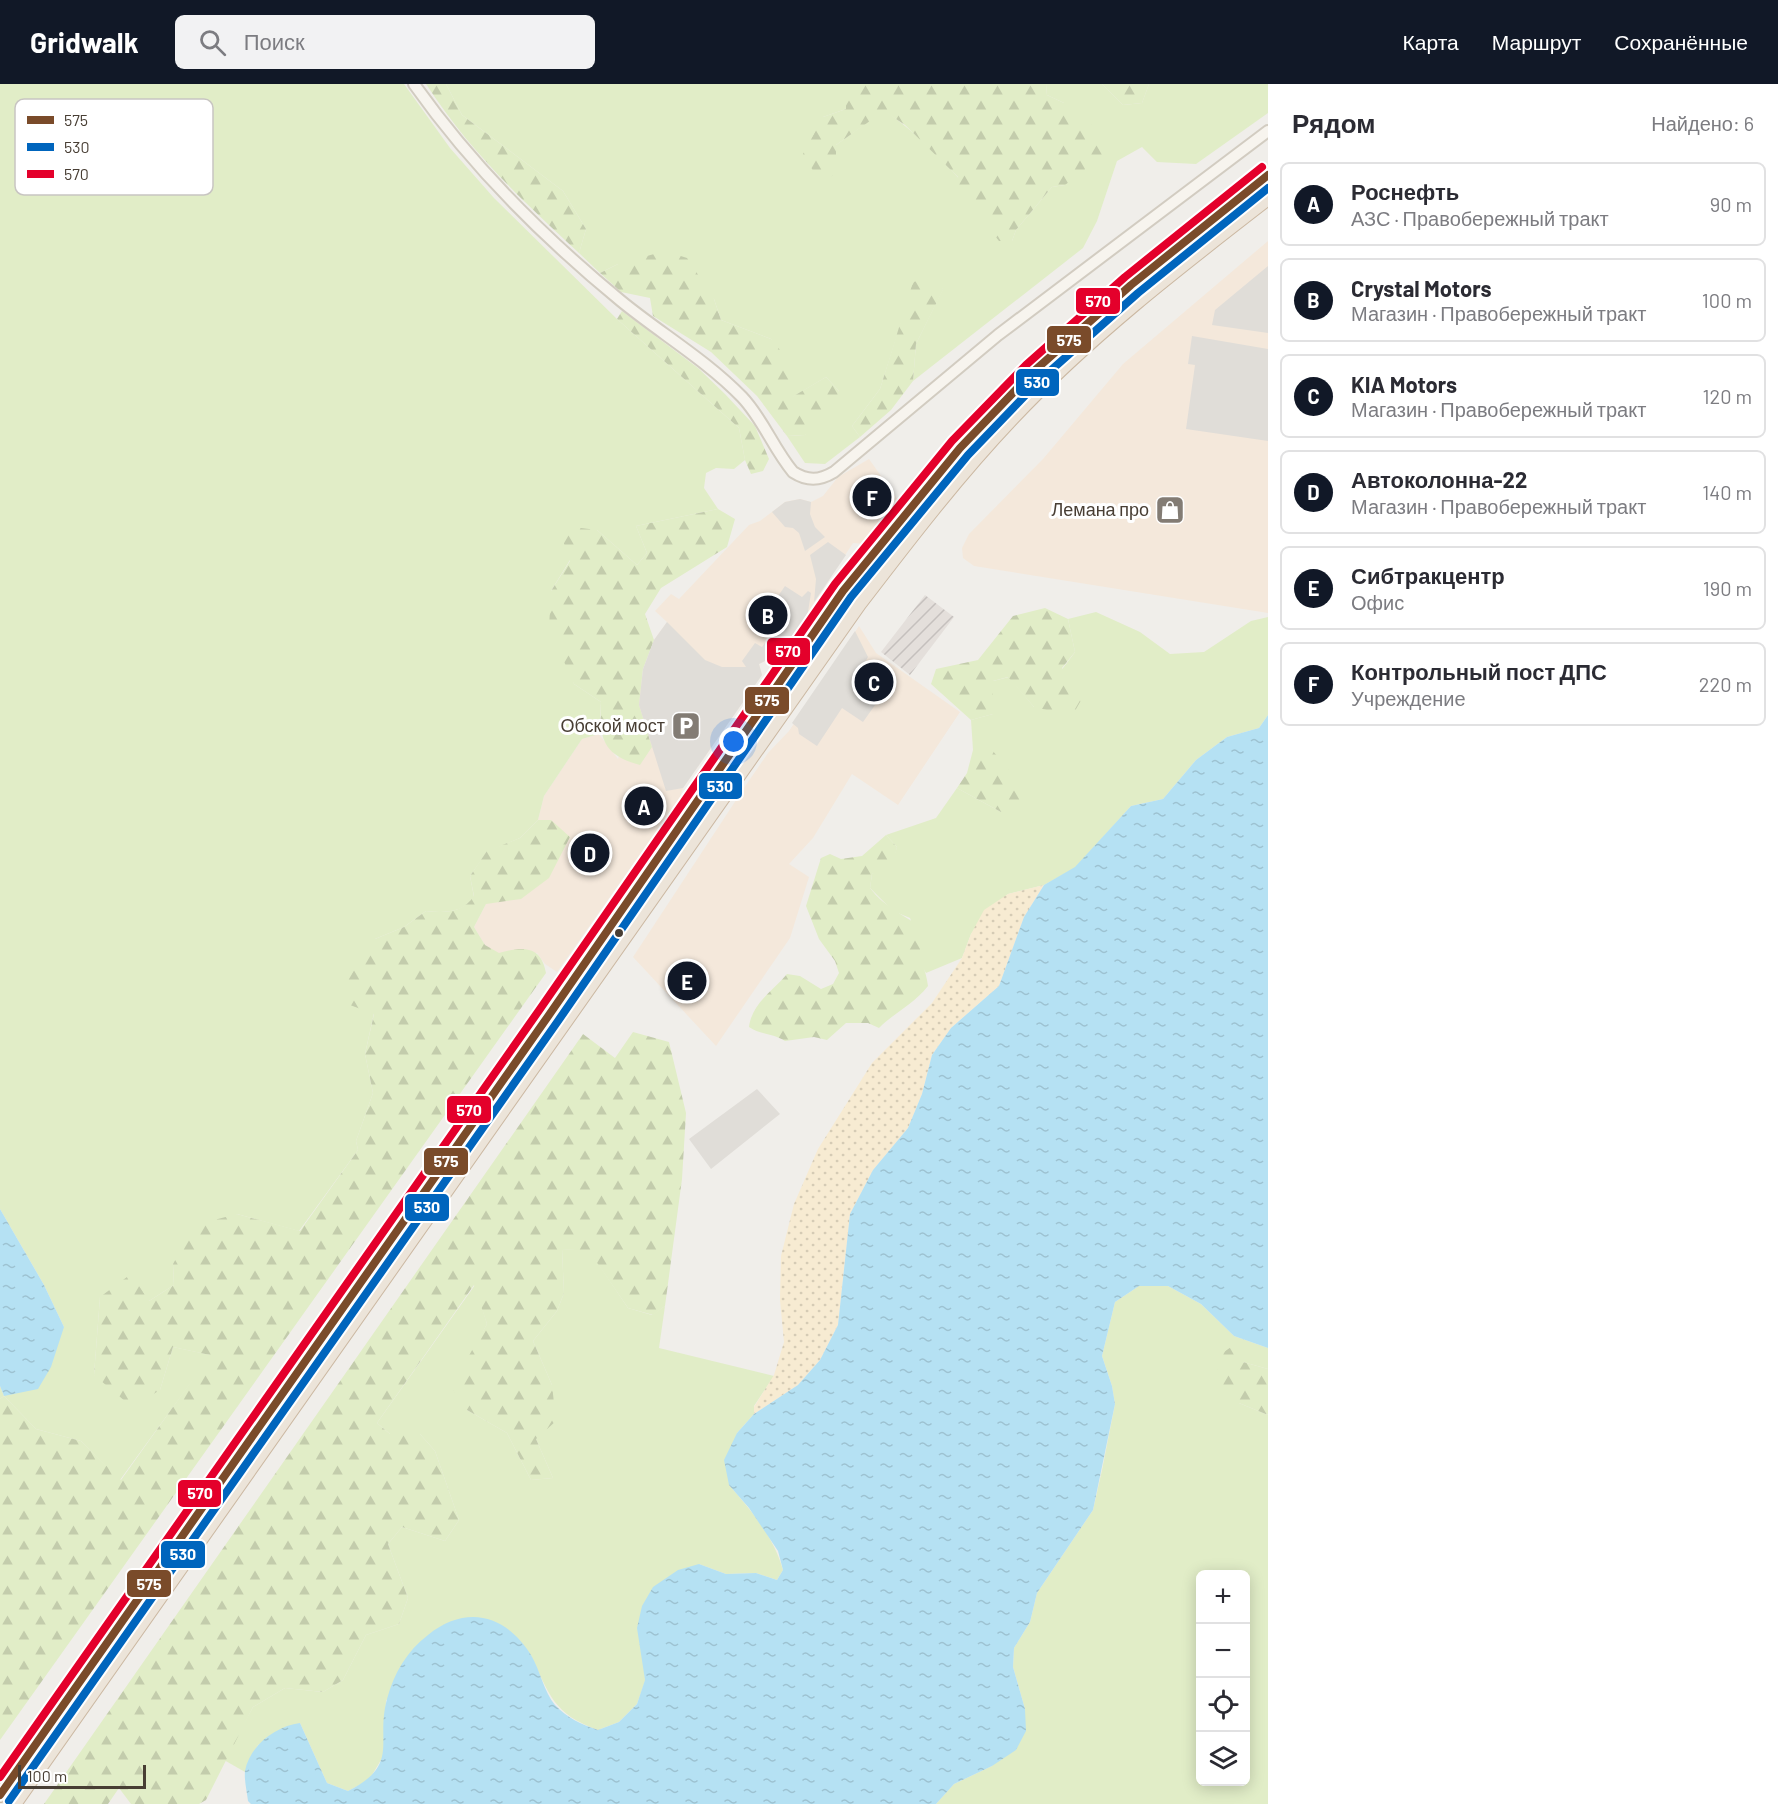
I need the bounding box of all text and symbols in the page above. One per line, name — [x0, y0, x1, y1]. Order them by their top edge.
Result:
search box — [175, 15, 595, 69]
text: Gridwalk — [30, 25, 139, 59]
icon: search — [196, 26, 229, 59]
text: Поиск — [244, 28, 305, 54]
text: Карта — [1403, 29, 1459, 54]
text: Маршрут — [1492, 29, 1581, 54]
text: Сохранённые — [1614, 29, 1748, 54]
legend — [15, 99, 213, 195]
text: Рядом — [1292, 107, 1375, 138]
text: 575 — [64, 110, 88, 129]
text: Найдено: 6 — [1651, 111, 1754, 135]
text: 530 — [64, 137, 90, 156]
text: 570 — [64, 164, 89, 183]
text: Роснефть — [1351, 178, 1459, 204]
text: A — [1307, 192, 1320, 216]
text: 90 m — [1710, 192, 1752, 216]
text: АЗС · Правобережный тракт — [1351, 206, 1609, 230]
text: Crystal Motors — [1351, 275, 1492, 301]
line badge: 570 — [1075, 287, 1121, 315]
text: B — [1307, 288, 1320, 312]
text: 100 m — [1702, 288, 1752, 312]
text: 570 — [1085, 291, 1111, 310]
text: Магазин · Правобережный тракт — [1351, 301, 1646, 325]
line badge: 575 — [1046, 325, 1092, 354]
text: 575 — [1056, 330, 1082, 349]
line badge: 530 — [1015, 368, 1060, 397]
text: KIA Motors — [1351, 371, 1457, 397]
text: 530 — [1024, 372, 1050, 391]
text: C — [1307, 384, 1320, 408]
text: 120 m — [1702, 384, 1752, 408]
text: Магазин · Правобережный тракт — [1351, 397, 1646, 421]
text: Автоколонна-22 — [1351, 466, 1527, 492]
pin: F — [852, 474, 892, 520]
text: D — [1307, 480, 1320, 504]
text: 140 m — [1702, 480, 1752, 504]
shop icon: Лемана про — [1154, 494, 1186, 526]
text: Магазин · Правобережный тракт — [1351, 494, 1646, 518]
place label: Лемана про — [1051, 498, 1149, 520]
text: Сибтракцентр — [1351, 562, 1505, 588]
text: E — [1308, 576, 1319, 600]
text: 190 m — [1703, 576, 1752, 600]
text: Офис — [1351, 590, 1404, 614]
pin: B — [748, 592, 788, 638]
line badge: 570 — [766, 637, 811, 666]
text: 570 — [775, 641, 801, 660]
text: Контрольный пост ДПС — [1351, 658, 1607, 684]
pin: C — [854, 660, 894, 704]
text: F — [1308, 672, 1319, 696]
text: 220 m — [1699, 672, 1752, 696]
line badge: 575 — [744, 686, 790, 715]
text: Учреждение — [1351, 686, 1466, 710]
text: 575 — [754, 690, 780, 709]
parking icon: Обской мост — [670, 710, 702, 742]
place label: Обской мост — [561, 714, 665, 736]
your location — [719, 727, 748, 756]
line badge: 530 — [698, 772, 743, 800]
text: 530 — [707, 776, 733, 795]
pin: A — [624, 784, 664, 828]
pin: D — [570, 830, 610, 876]
unlabelled marker — [613, 927, 625, 939]
pin: E — [668, 958, 706, 1004]
line badge: 570 — [446, 1095, 492, 1124]
text: 570 — [456, 1100, 482, 1119]
line badge: 575 — [423, 1147, 469, 1176]
text: 575 — [433, 1151, 459, 1170]
line badge: 530 — [404, 1193, 450, 1222]
text: 530 — [414, 1197, 440, 1216]
line badge: 570 — [177, 1479, 222, 1508]
text: 570 — [187, 1483, 213, 1502]
line badge: 530 — [160, 1540, 206, 1569]
text: 530 — [170, 1544, 196, 1563]
line badge: 575 — [126, 1569, 172, 1598]
map controls — [1196, 1570, 1250, 1786]
button: + — [1196, 1570, 1250, 1624]
text: 575 — [136, 1574, 162, 1593]
button: − — [1196, 1624, 1250, 1678]
button: locate — [1196, 1678, 1250, 1732]
button: layers — [1196, 1732, 1250, 1786]
scale bar — [18, 1762, 146, 1790]
text: 100 m — [27, 1766, 67, 1785]

